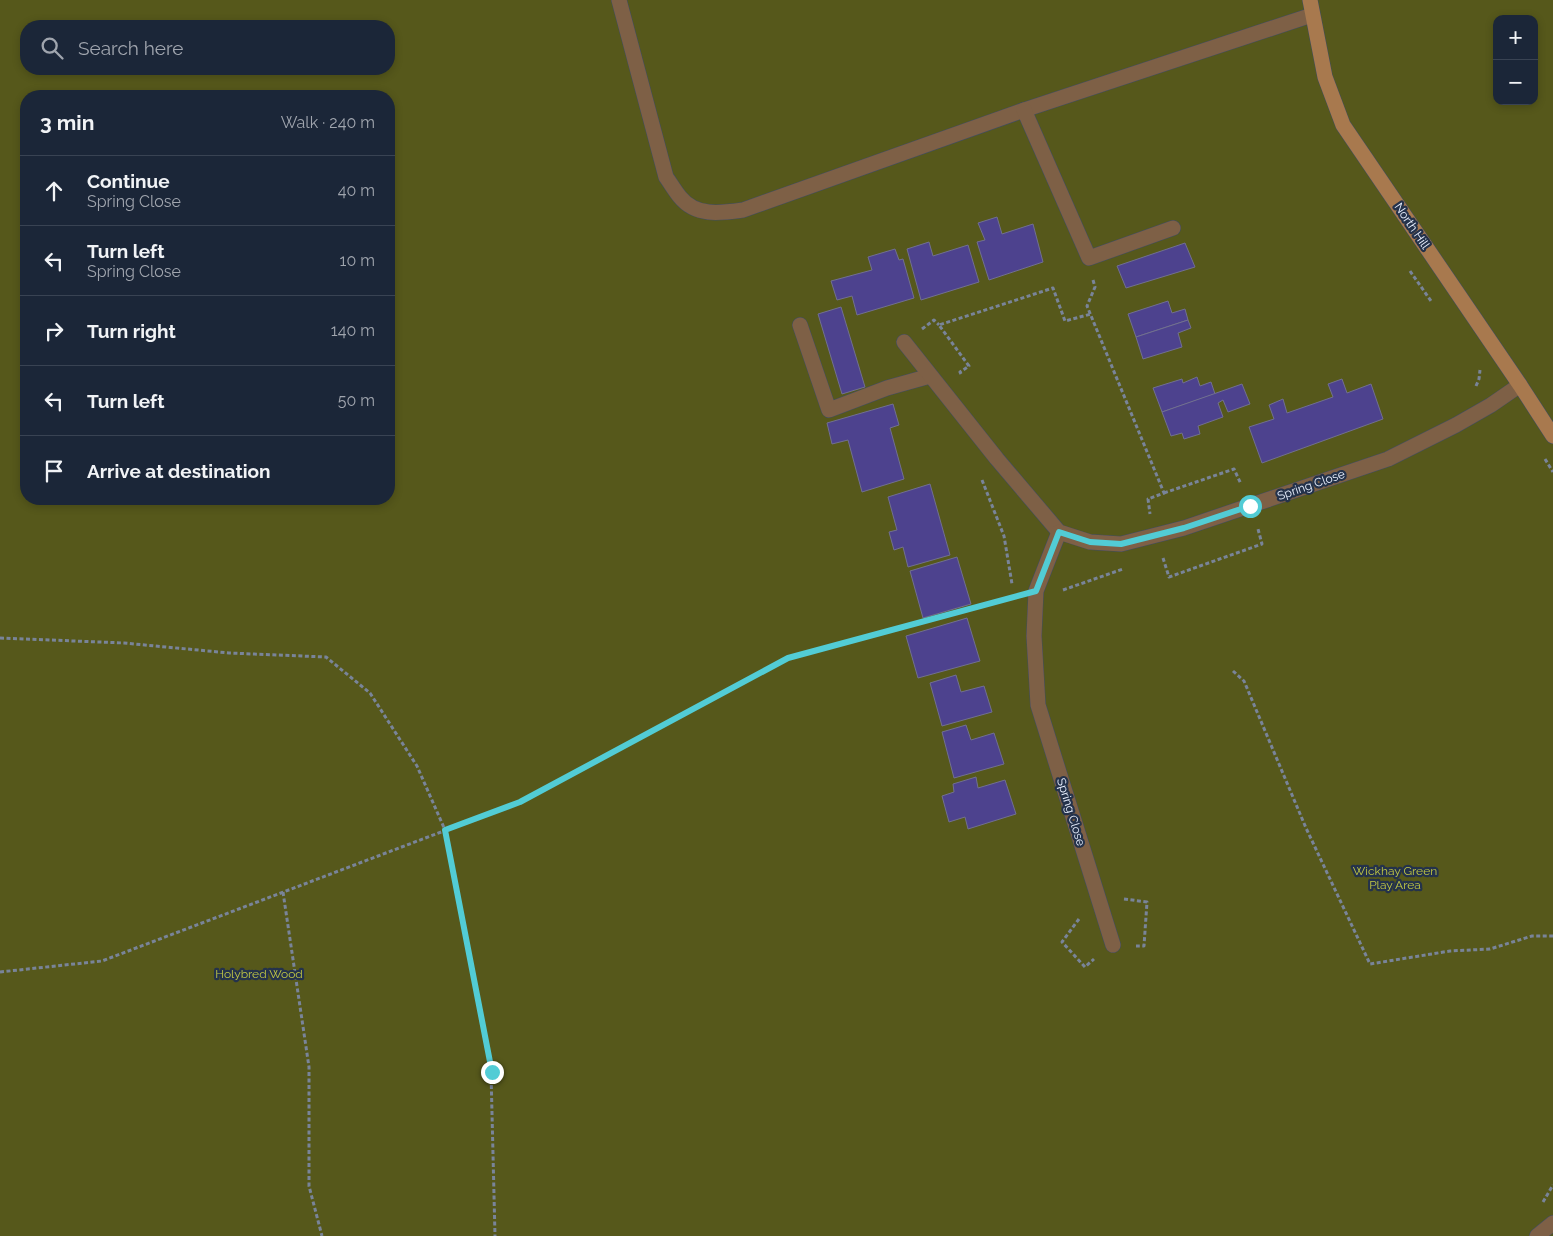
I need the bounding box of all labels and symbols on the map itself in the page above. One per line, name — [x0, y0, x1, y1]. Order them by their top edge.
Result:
street label: North Hill — [1391, 200, 1433, 252]
street label: Spring Close — [1275, 467, 1347, 503]
route start — [1239, 495, 1262, 518]
street label: Spring Close — [1054, 776, 1088, 848]
park label: Wickhay Green Play Area — [1353, 864, 1437, 892]
park label: Holybred Wood — [215, 967, 303, 981]
route end — [481, 1061, 504, 1084]

